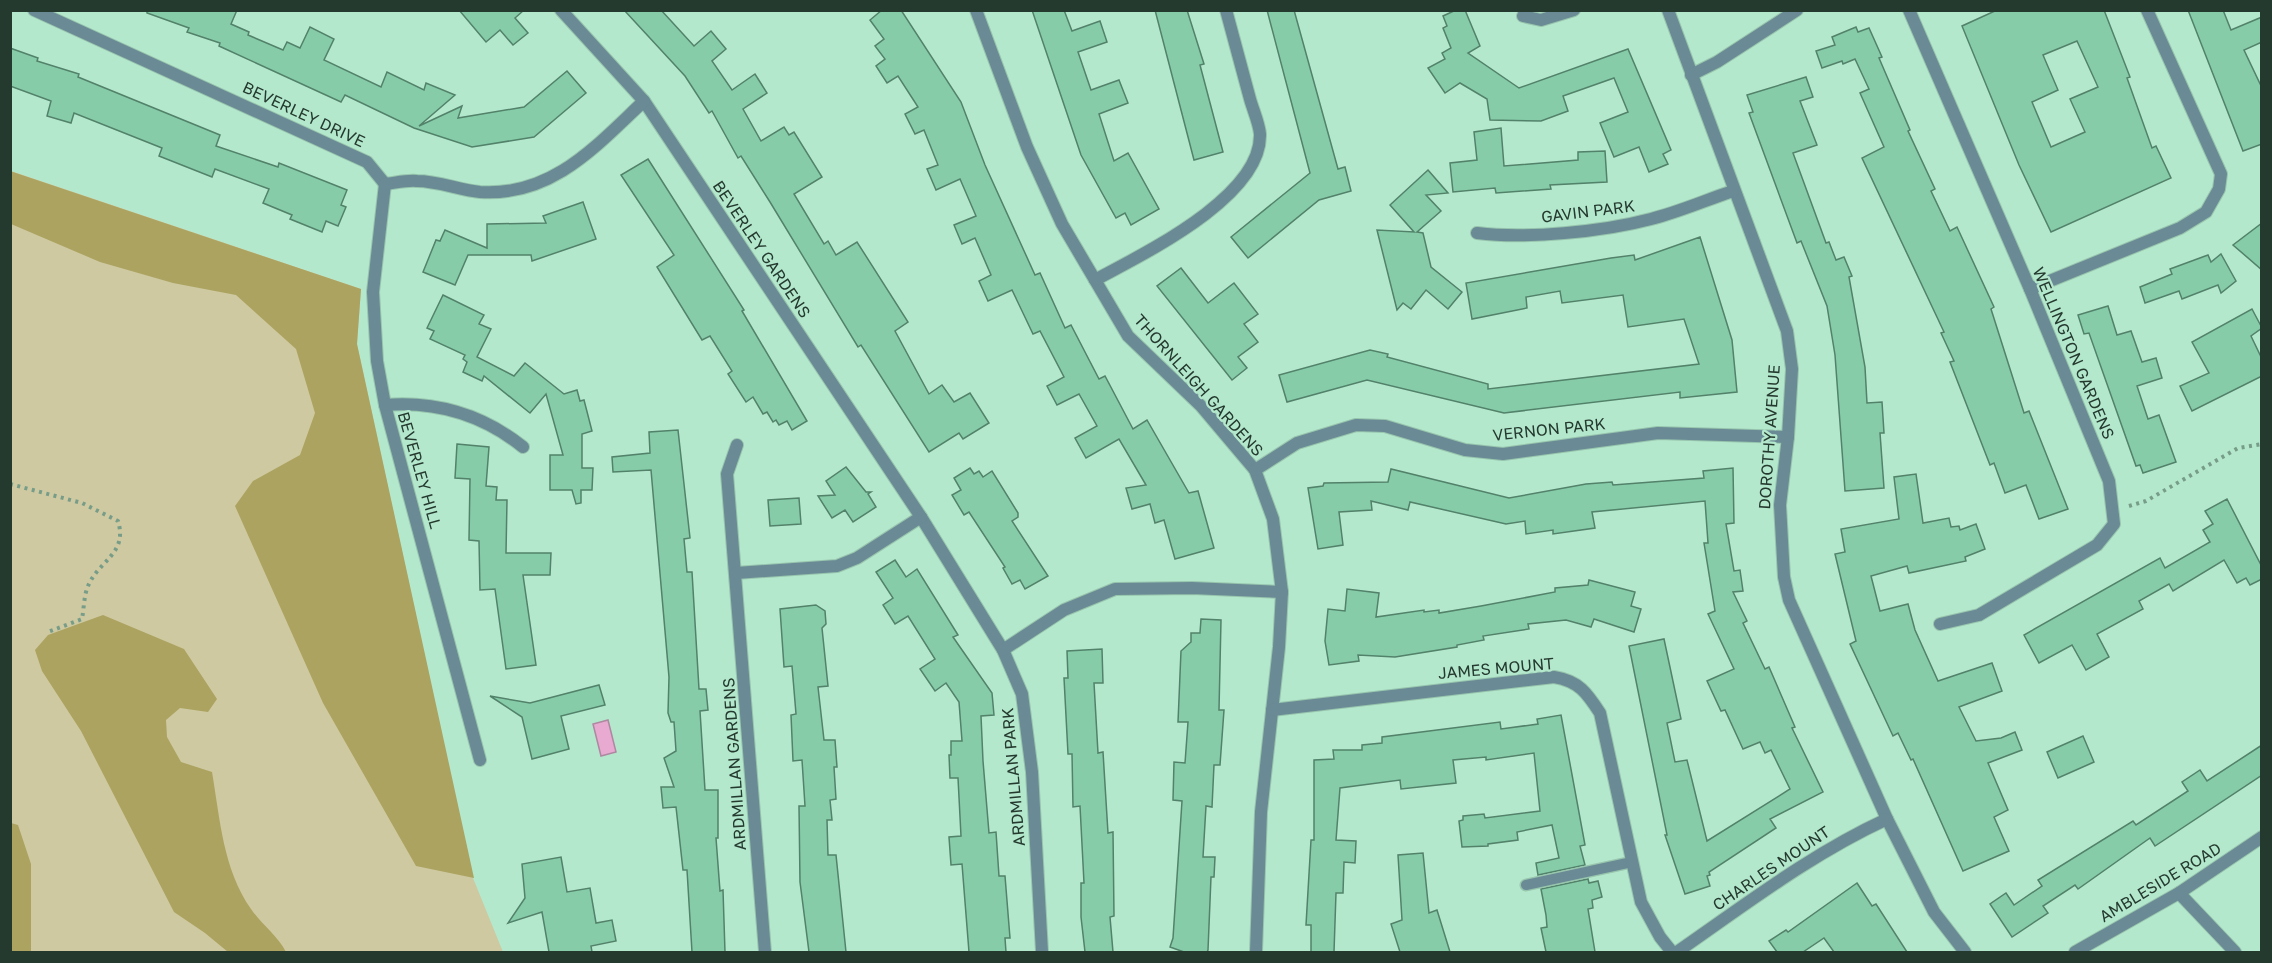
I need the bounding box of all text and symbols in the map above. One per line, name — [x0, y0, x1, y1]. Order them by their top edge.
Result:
street label: BEVERLEY DRIVE — [240, 77, 368, 151]
street label: BEVERLEY GARDENS — [709, 177, 815, 321]
street label: GAVIN PARK — [1540, 195, 1636, 227]
street label: WELLINGTON GARDENS — [2029, 264, 2119, 442]
street label: THORNLEIGH GARDENS — [1130, 310, 1268, 460]
street label: DOROTHY AVENUE — [1754, 364, 1784, 510]
street label: BEVERLEY HILL — [394, 409, 446, 531]
street label: VERNON PARK — [1492, 413, 1606, 445]
street label: JAMES MOUNT — [1437, 653, 1555, 683]
street label: ARDMILLAN GARDENS — [718, 677, 750, 851]
street label: ARDMILLAN PARK — [997, 707, 1029, 847]
street label: CHARLES MOUNT — [1709, 821, 1833, 915]
street label: AMBLESIDE ROAD — [2095, 838, 2225, 926]

